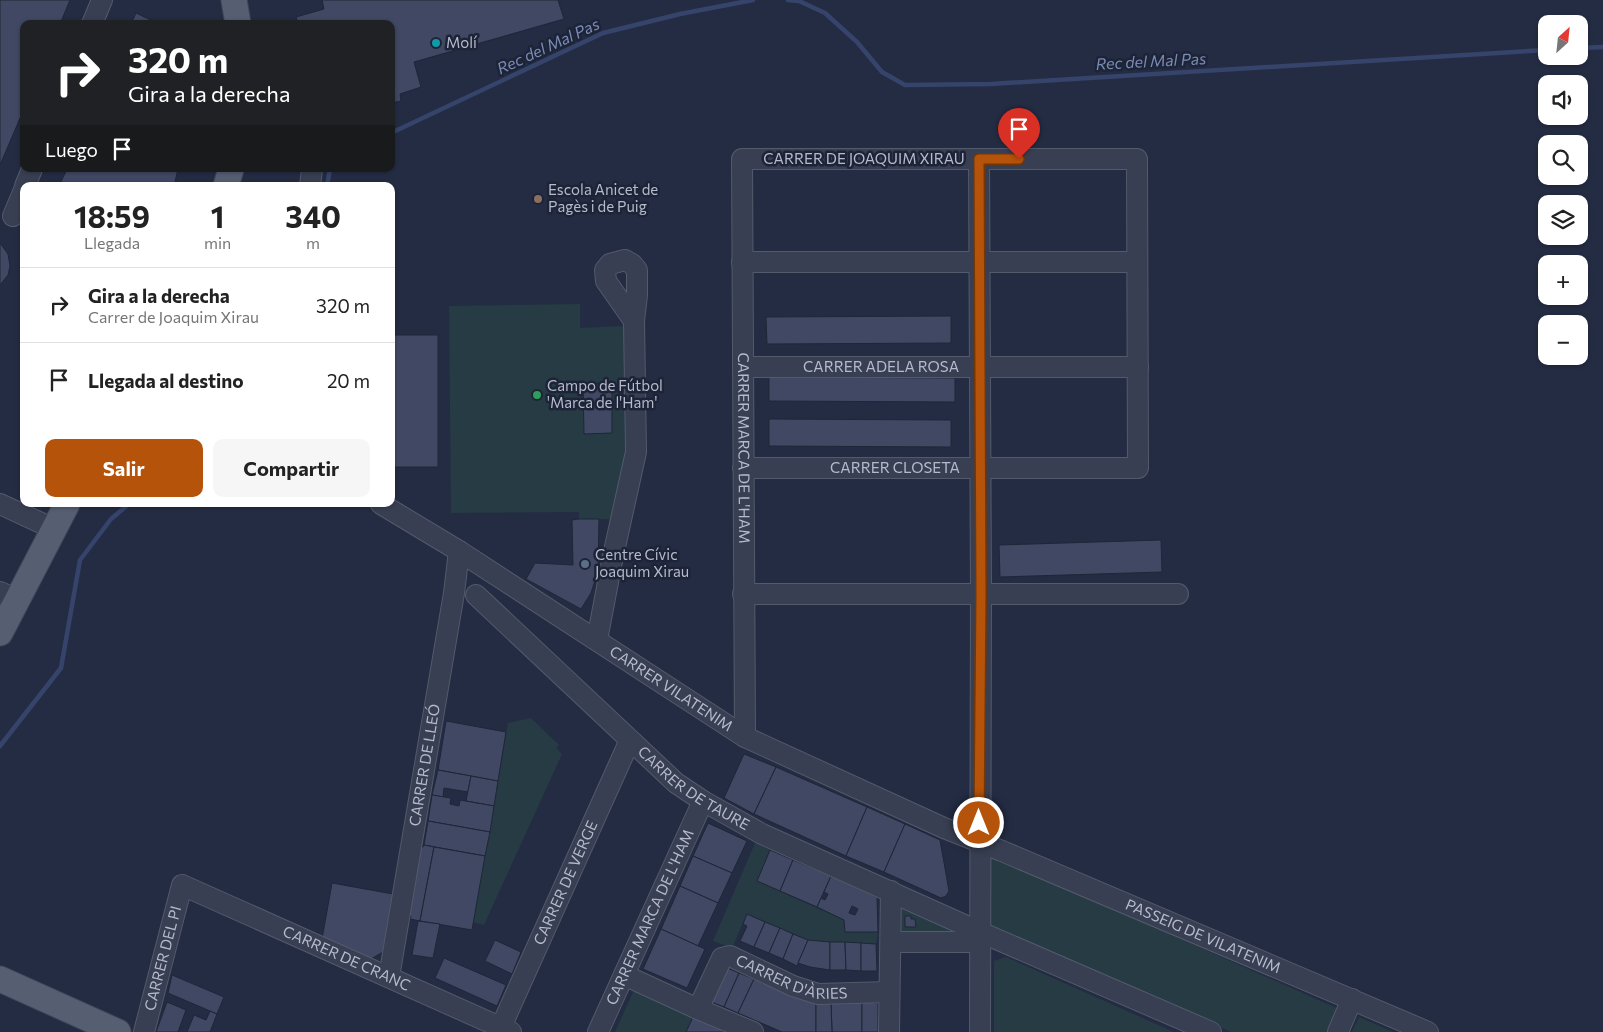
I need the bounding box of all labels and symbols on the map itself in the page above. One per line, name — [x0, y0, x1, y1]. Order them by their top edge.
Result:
water label: Rec del Mal Pas — [494, 14, 602, 78]
north arrow — [1538, 15, 1588, 65]
place label: Molí — [446, 33, 478, 51]
marker: Molí — [430, 37, 442, 49]
water label: Rec del Mal Pas — [1095, 48, 1207, 73]
pin — [998, 108, 1040, 159]
street label: CARRER DE JOAQUIM XIRAU — [763, 149, 965, 167]
place label: Escola Anicet de Pagès i de Puig — [548, 180, 658, 215]
marker: Escola Anicet de Pagès i de Puig — [532, 193, 544, 205]
street label: CARRER MARCA DE L'HAM — [735, 352, 754, 544]
street label: CARRER ADELA ROSA — [803, 357, 959, 375]
place label: Campo de Fútbol 'Marca de l'Ham' — [547, 376, 663, 411]
marker: Campo de Fútbol 'Marca de l'Ham' — [531, 389, 543, 401]
street label: CARRER CLOSETA — [830, 458, 960, 476]
place label: Centre Cívic Joaquim Xirau — [595, 545, 689, 580]
marker: Centre Cívic Joaquim Xirau — [579, 558, 591, 570]
street label: CARRER VILATENIM — [607, 641, 737, 735]
street label: CARRER DE LLEÓ — [405, 702, 443, 827]
street label: CARRER DE TAURE — [635, 742, 753, 833]
position arrow — [952, 796, 1004, 848]
street label: CARRER DE VERGE — [529, 817, 601, 947]
street label: CARRER MARCA DE L'HAM — [601, 826, 697, 1008]
street label: PASSEIG DE VILATENIM — [1123, 895, 1284, 976]
street label: CARRER DEL PI — [140, 904, 184, 1013]
street label: CARRER DE CRANC — [280, 921, 413, 994]
street label: CARRER D'ÀRIES — [733, 950, 848, 1002]

